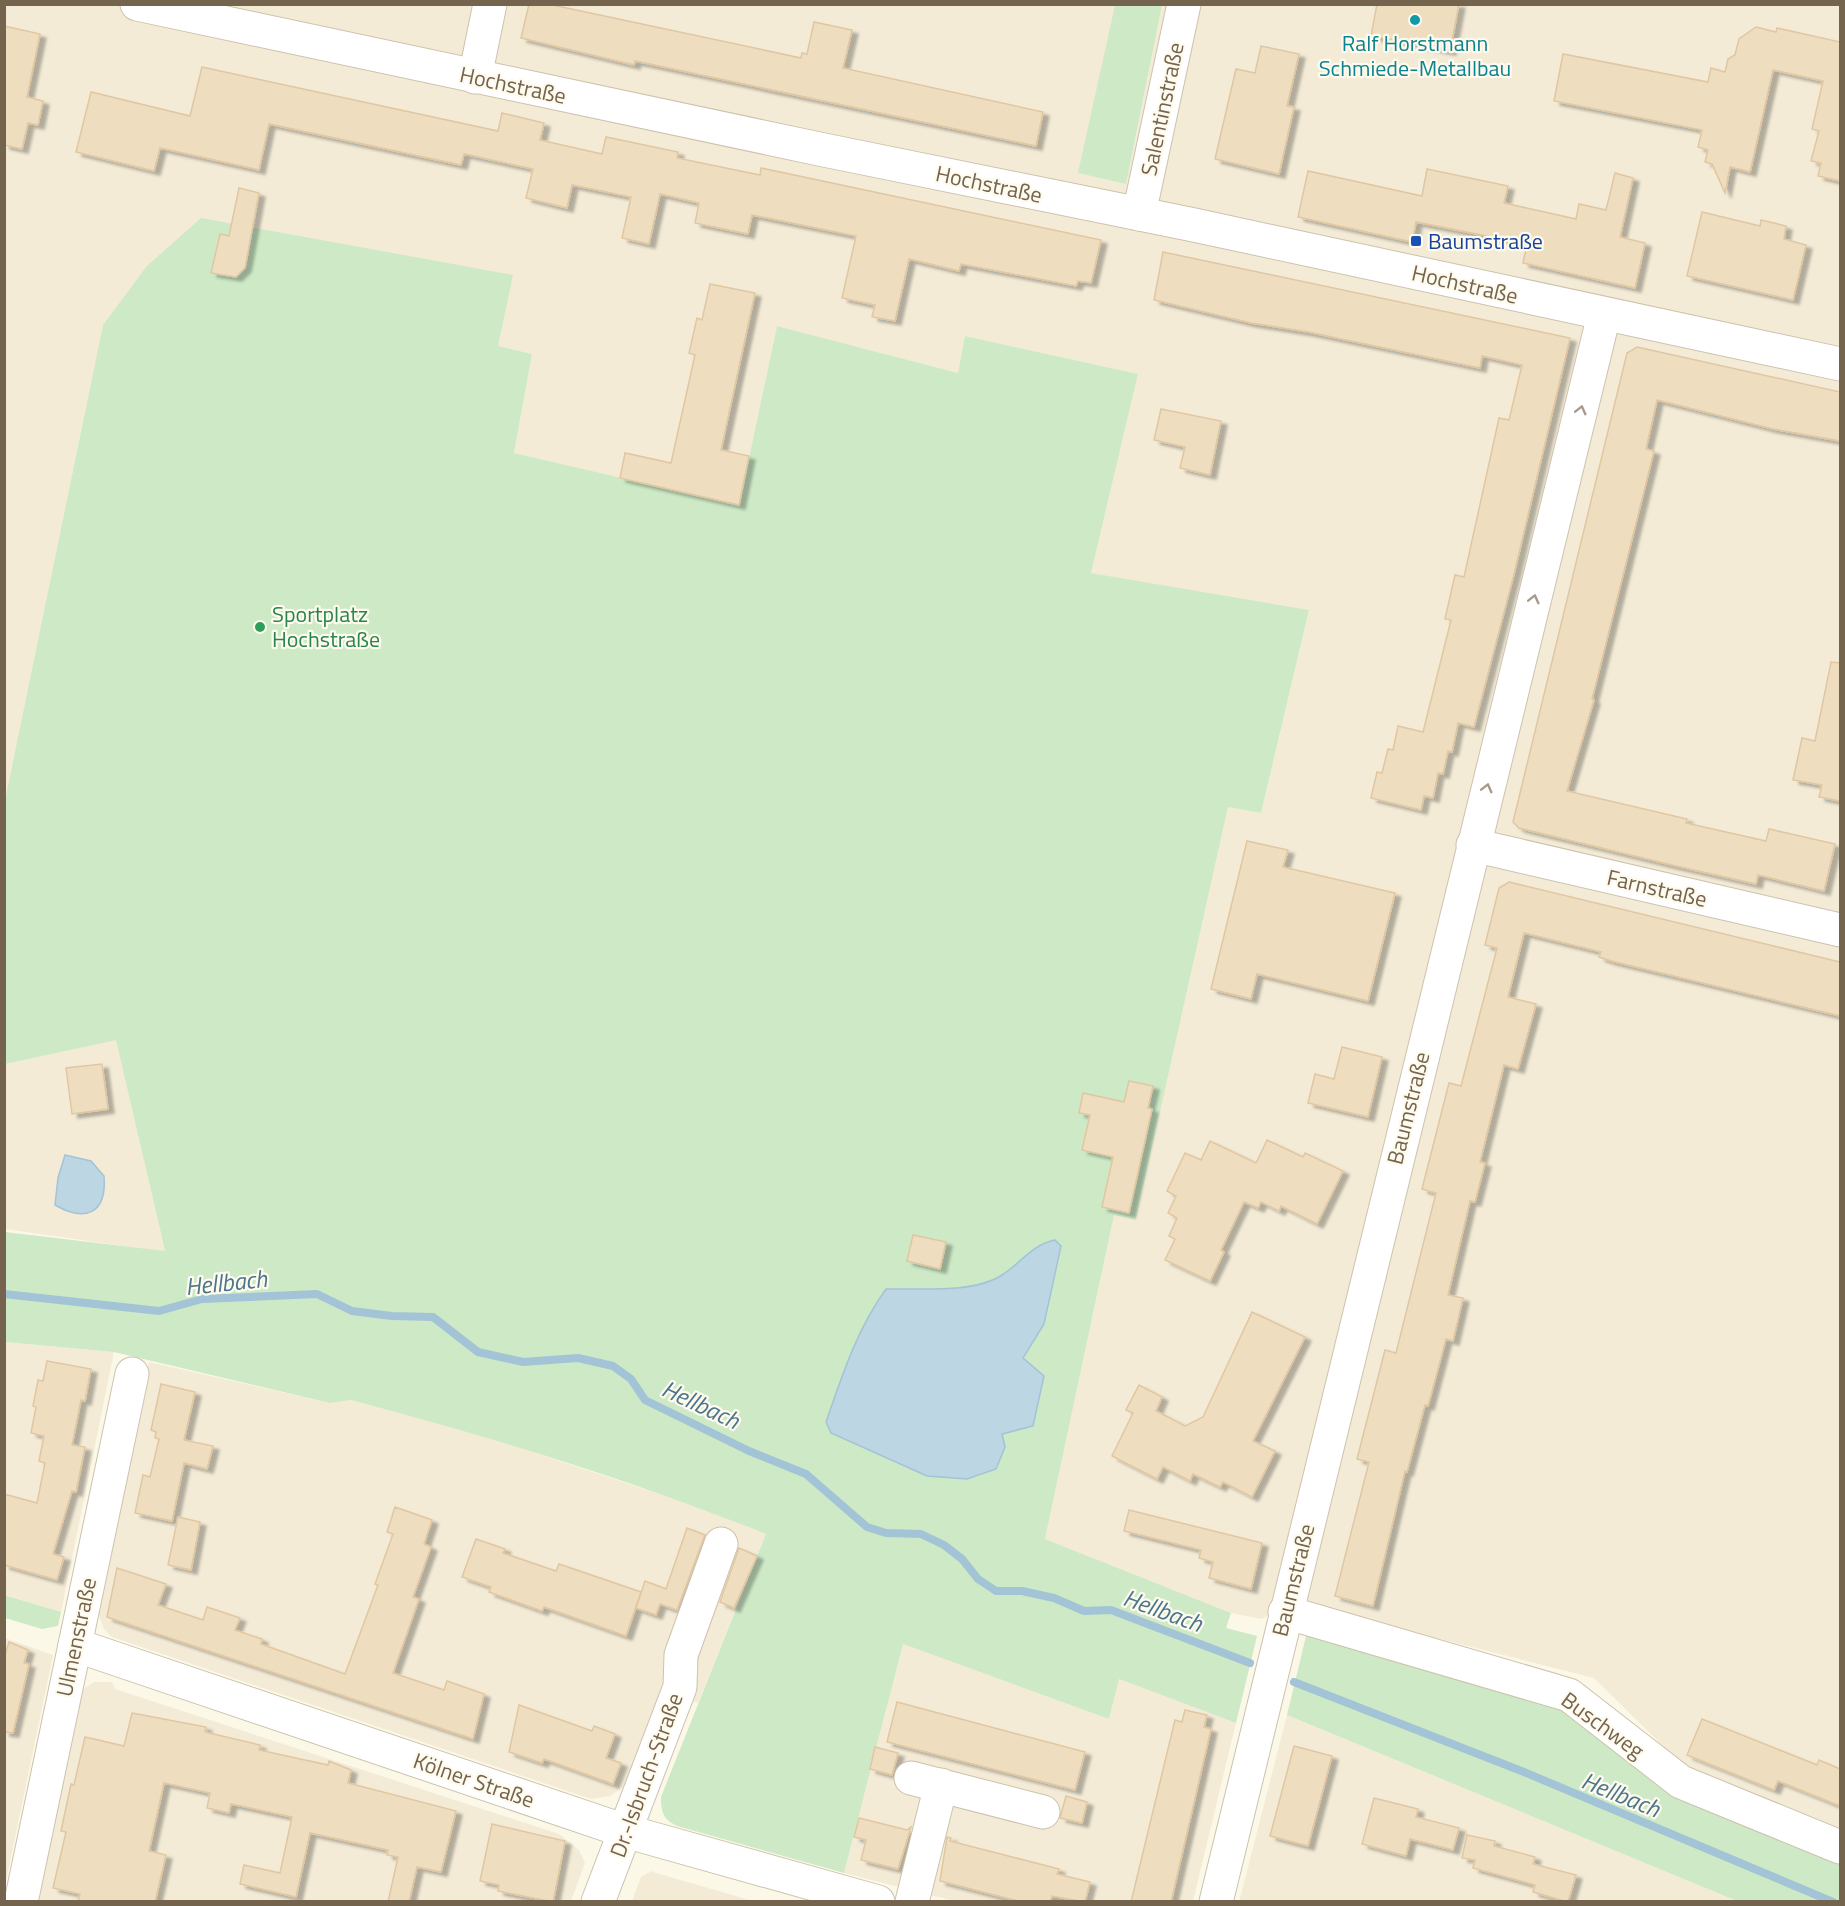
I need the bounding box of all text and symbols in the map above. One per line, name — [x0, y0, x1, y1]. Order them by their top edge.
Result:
marker: Ralf Horstmann Schmiede-Metallbau — [1408, 13, 1422, 27]
place label: Ralf Horstmann Schmiede-Metallbau — [1319, 26, 1511, 85]
street label: Salentinstraße — [1131, 39, 1193, 179]
street label: Hochstraße — [457, 57, 569, 113]
street label: Hochstraße — [933, 156, 1045, 212]
place label: Baumstraße — [1428, 224, 1543, 258]
marker: Baumstraße — [1409, 234, 1423, 248]
street label: Hochstraße — [1409, 255, 1521, 313]
one-way arrow — [1573, 405, 1586, 415]
one-way arrow — [1526, 594, 1539, 604]
place label: Sportplatz Hochstraße — [272, 597, 380, 656]
marker: Sportplatz Hochstraße — [253, 620, 267, 634]
one-way arrow — [1480, 784, 1493, 794]
street label: Farnstraße — [1604, 860, 1710, 916]
street label: Baumstraße — [1378, 1048, 1438, 1168]
water label: Hellbach — [183, 1260, 270, 1304]
water label: Hellbach — [656, 1370, 747, 1438]
street label: Baumstraße — [1263, 1520, 1323, 1640]
street label: Ulmenstraße — [47, 1574, 105, 1700]
water label: Hellbach — [1118, 1579, 1209, 1641]
street label: Buschweg — [1554, 1683, 1652, 1767]
street label: Dr.-Isbruch-Straße — [600, 1688, 692, 1862]
street label: Kölner Straße — [409, 1743, 539, 1817]
water label: Hellbach — [1576, 1762, 1667, 1826]

